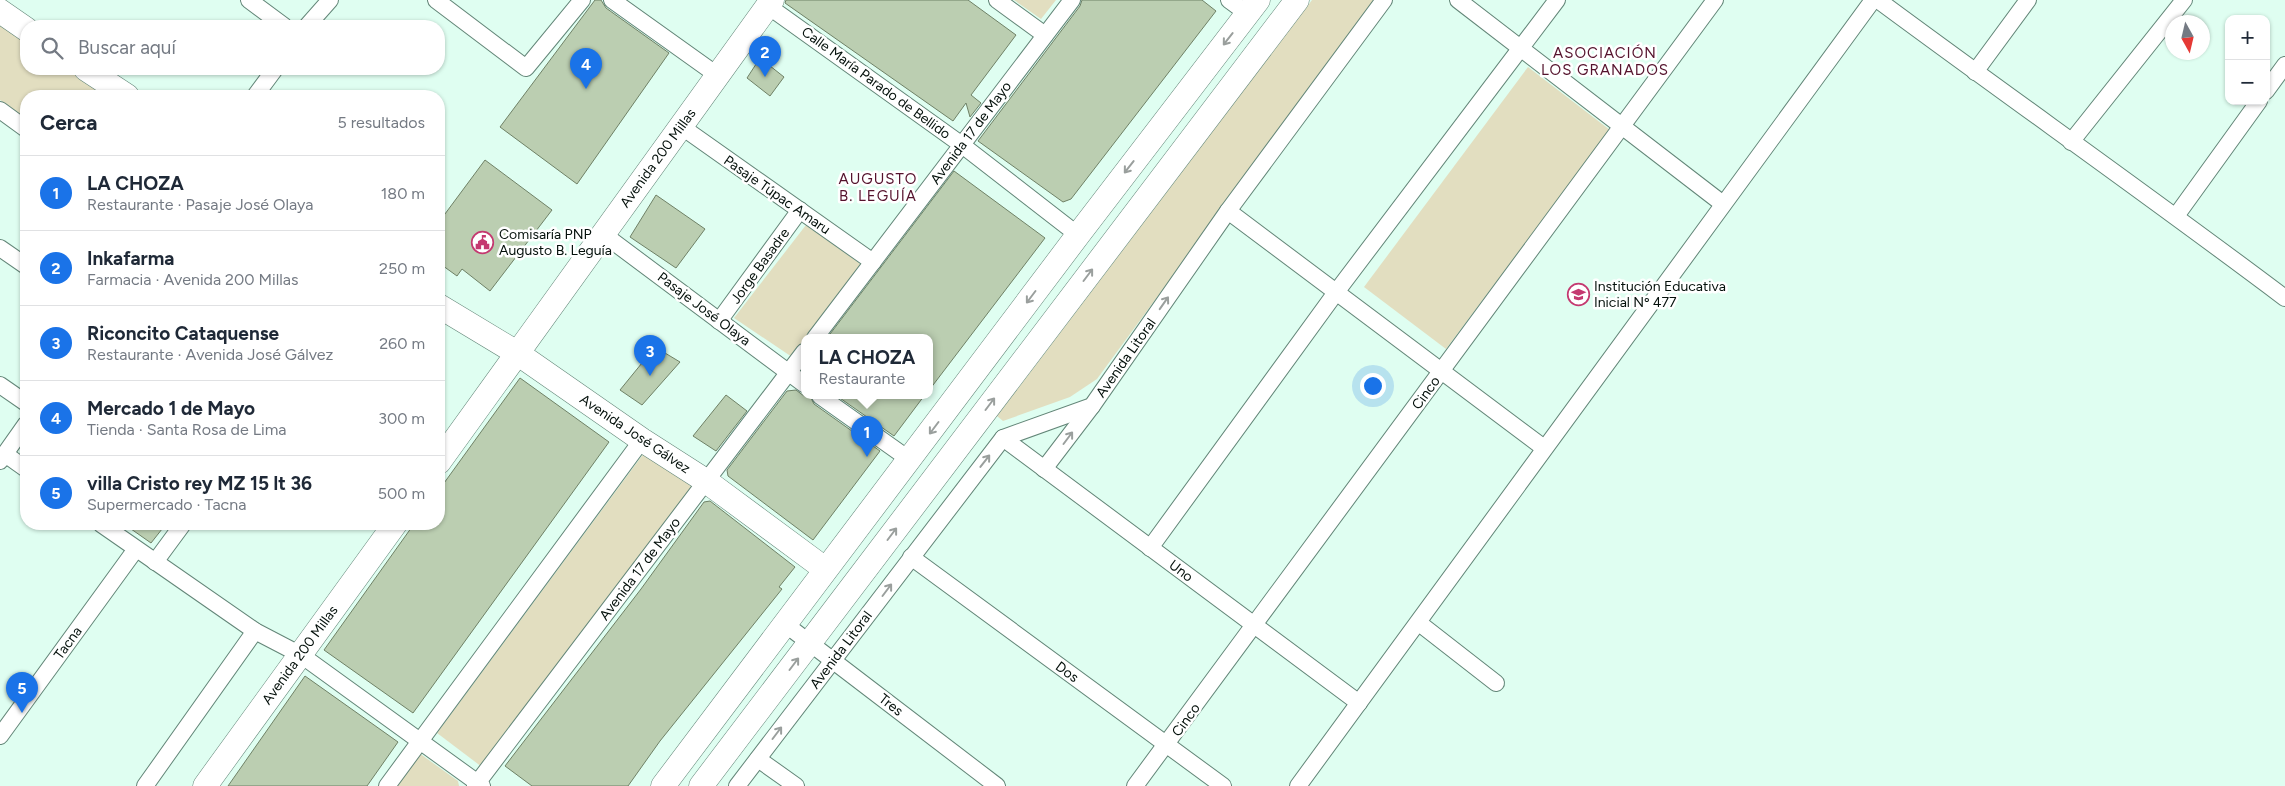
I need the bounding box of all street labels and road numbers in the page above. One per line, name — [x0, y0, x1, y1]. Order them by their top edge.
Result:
street label: Calle María Parado de Bellido — [798, 23, 954, 143]
street label: Avenida 17 de Mayo — [927, 78, 1015, 188]
street label: Avenida 200 Millas — [616, 105, 700, 211]
street label: Pasaje Túpac Amaru — [720, 152, 834, 238]
street label: Jorge Basadre — [727, 225, 793, 307]
street label: Pasaje José Olaya — [654, 269, 754, 349]
street label: Avenida Litoral — [1092, 315, 1160, 401]
street label: Cinco — [1408, 373, 1444, 413]
street label: Avenida José Gálvez — [577, 391, 693, 477]
street label: Avenida 17 de Mayo — [596, 514, 684, 624]
street label: Uno — [1166, 556, 1196, 586]
street label: Avenida 200 Millas — [258, 602, 342, 708]
street label: Avenida Litoral — [806, 608, 876, 692]
street label: Tacna — [50, 623, 86, 663]
street label: Dos — [1052, 658, 1082, 686]
street label: Tres — [876, 690, 906, 720]
street label: Cinco — [1168, 700, 1204, 740]

